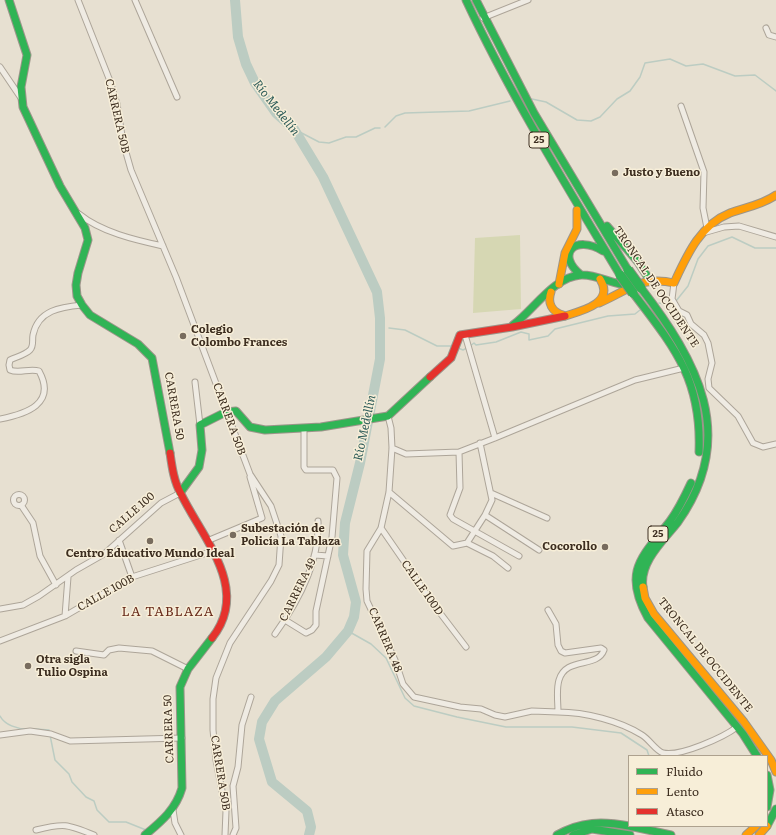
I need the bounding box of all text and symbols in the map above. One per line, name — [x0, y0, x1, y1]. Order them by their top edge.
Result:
water label: Río Medellín — [250, 77, 302, 139]
street label: CARRERA 50B — [102, 78, 132, 154]
road number: 25 — [529, 132, 549, 148]
place label: Justo y Bueno — [623, 166, 700, 180]
marker: Justo y Bueno — [610, 168, 620, 178]
street label: TRONCAL DE OCCIDENTE — [610, 224, 702, 350]
place label: Colegio Colombo Frances — [191, 323, 287, 349]
marker: Colegio Colombo Frances — [178, 331, 188, 341]
street label: CARRERA 50 — [162, 371, 186, 441]
street label: CARRERA 50B — [210, 381, 248, 457]
water label: Río Medellín — [351, 394, 379, 462]
street label: CALLE 100 — [107, 490, 157, 536]
place label: Subestación de Policía La Tablaza — [241, 522, 340, 548]
road number: 25 — [648, 526, 668, 542]
marker: Subestación de Policía La Tablaza — [228, 530, 238, 540]
marker: Centro Educativo Mundo Ideal — [145, 536, 155, 546]
place label: Cocorollo — [542, 540, 597, 554]
marker: Cocorollo — [600, 542, 610, 552]
place label: Centro Educativo Mundo Ideal — [66, 547, 234, 561]
street label: CARRERA 49 — [277, 556, 319, 624]
street label: CALLE 100D — [398, 558, 446, 618]
street label: CALLE 100B — [75, 572, 137, 614]
street label: TRONCAL DE OCCIDENTE — [655, 595, 755, 715]
district label: LA TABLAZA — [122, 604, 214, 620]
street label: CARRERA 48 — [365, 606, 405, 674]
place label: Otra sigla Tulio Ospina — [36, 653, 108, 679]
marker: Otra sigla Tulio Ospina — [23, 661, 33, 671]
street label: CARRERA 50 — [161, 694, 177, 764]
street label: CARRERA 50B — [208, 734, 232, 812]
legend — [628, 755, 768, 827]
text: Fluido — [666, 762, 703, 780]
text: Lento — [666, 782, 699, 800]
text: Atasco — [666, 802, 704, 820]

